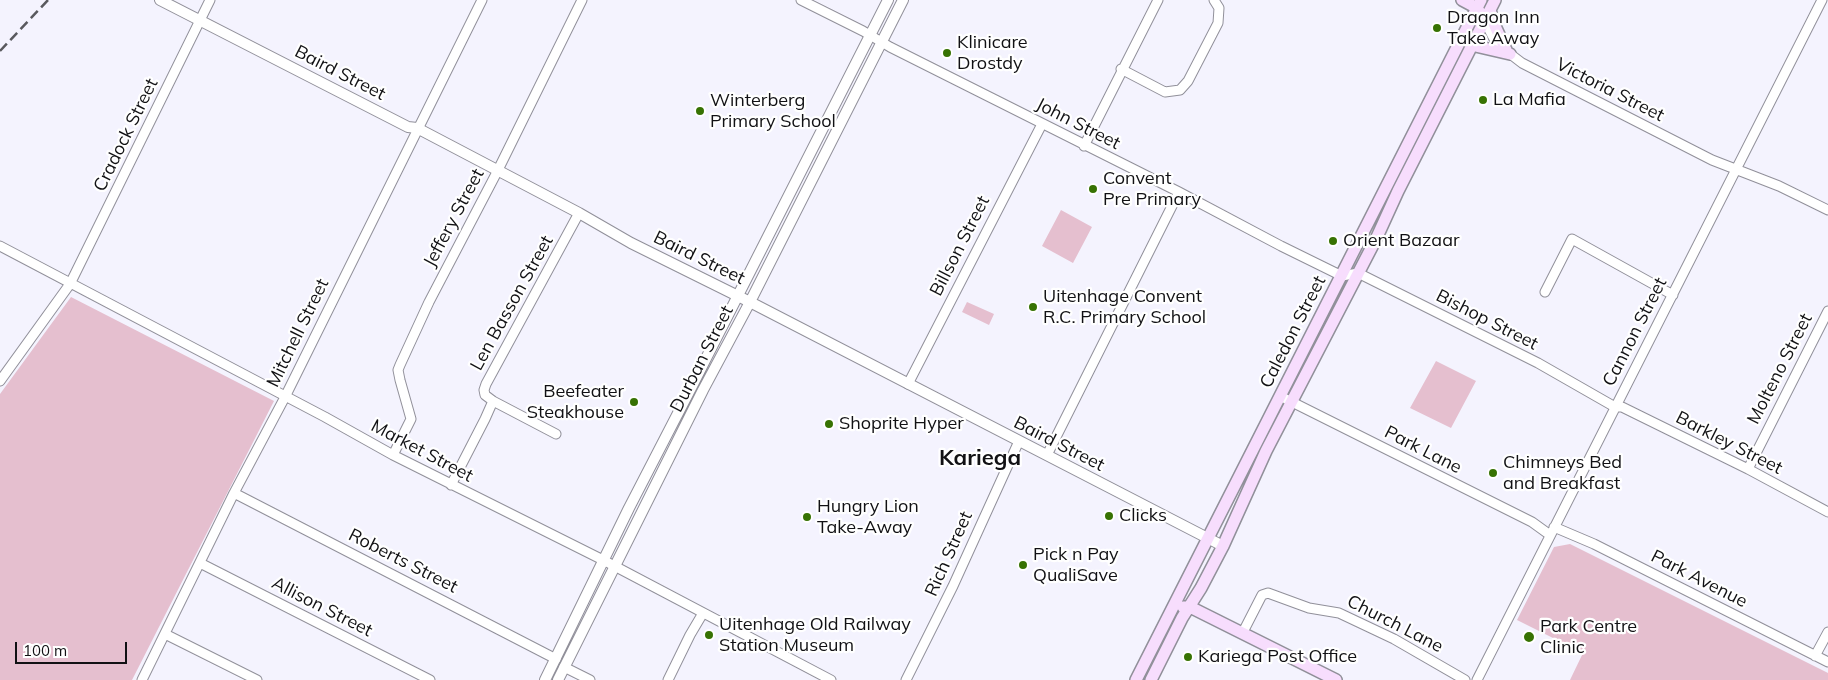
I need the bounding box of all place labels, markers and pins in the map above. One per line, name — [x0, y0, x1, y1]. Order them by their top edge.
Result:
place label: Dragon Inn Take Away — [1447, 7, 1540, 50]
marker: Dragon Inn Take Away — [1431, 22, 1443, 34]
place label: Klinicare Drostdy — [957, 32, 1028, 74]
marker: Klinicare Drostdy — [941, 47, 953, 59]
place label: La Mafia — [1493, 89, 1566, 111]
place label: Winterberg Primary School — [710, 90, 836, 132]
marker: La Mafia — [1477, 94, 1489, 106]
marker: Winterberg Primary School — [694, 105, 706, 117]
place label: Convent Pre Primary — [1103, 168, 1201, 210]
marker: Convent Pre Primary — [1087, 183, 1099, 195]
place label: Orient Bazaar — [1343, 230, 1459, 252]
marker: Orient Bazaar — [1327, 235, 1339, 247]
place label: Uitenhage Convent R.C. Primary School — [1043, 286, 1206, 328]
marker: Uitenhage Convent R.C. Primary School — [1027, 301, 1039, 313]
place label: Beefeater Steakhouse — [527, 381, 624, 424]
marker: Beefeater Steakhouse — [628, 396, 640, 408]
place label: Shoprite Hyper — [839, 413, 964, 435]
marker: Shoprite Hyper — [823, 418, 835, 430]
place label: Chimneys Bed and Breakfast — [1503, 452, 1622, 494]
marker: Chimneys Bed and Breakfast — [1487, 467, 1499, 479]
place label: Hungry Lion Take-Away — [817, 496, 919, 538]
place label: Clicks — [1119, 505, 1167, 527]
marker: Clicks — [1103, 510, 1115, 522]
marker: Hungry Lion Take-Away — [801, 511, 813, 523]
place label: Pick n Pay QualiSave — [1033, 544, 1119, 586]
marker: Pick n Pay QualiSave — [1017, 559, 1029, 571]
place label: Uitenhage Old Railway Station Museum — [719, 614, 911, 656]
place label: Park Centre Clinic — [1540, 616, 1637, 659]
marker: Uitenhage Old Railway Station Museum — [703, 629, 715, 641]
marker: Park Centre Clinic — [1522, 630, 1536, 644]
place label: Kariega Post Office — [1198, 646, 1357, 668]
marker: Kariega Post Office — [1182, 651, 1194, 663]

